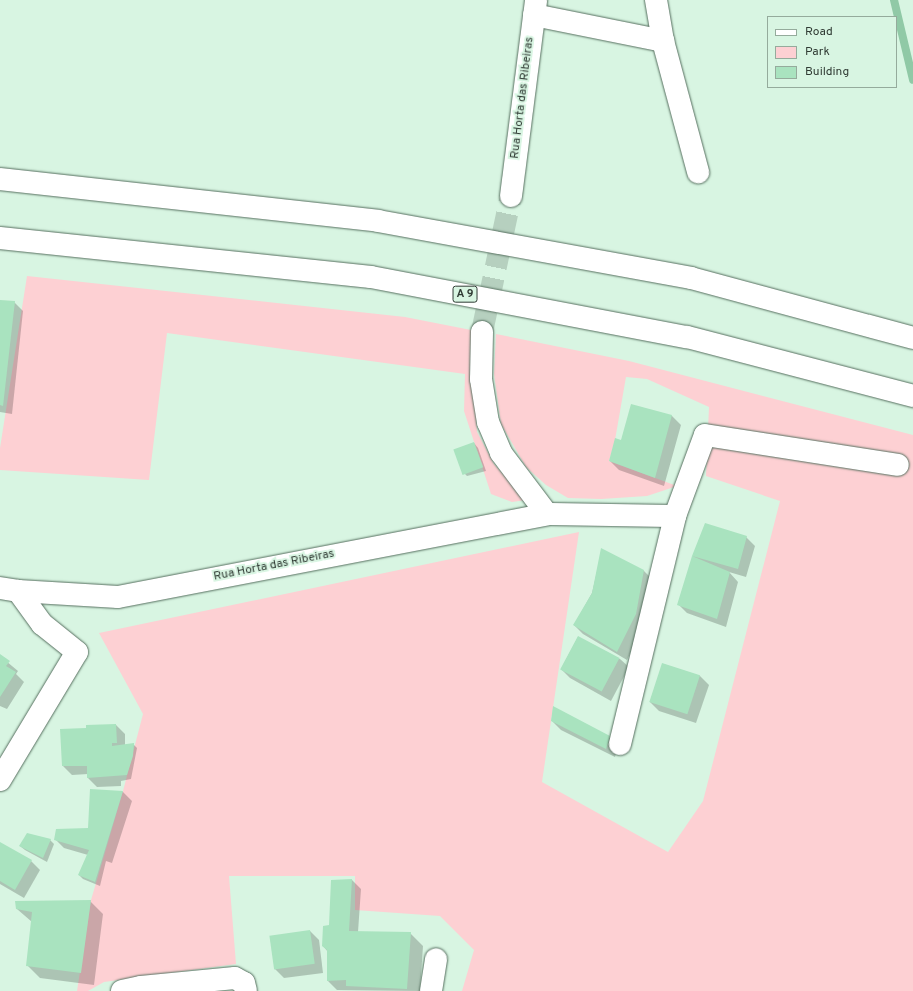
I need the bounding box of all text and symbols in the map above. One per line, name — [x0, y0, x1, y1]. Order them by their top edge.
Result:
legend — [767, 16, 897, 88]
text: Road — [805, 24, 833, 40]
street label: Rua Horta das Ribeiras — [508, 36, 538, 160]
text: Park — [805, 44, 830, 60]
text: Building — [805, 64, 849, 80]
road number: A 9 — [452, 285, 478, 303]
street label: Rua Horta das Ribeiras — [212, 547, 336, 585]

